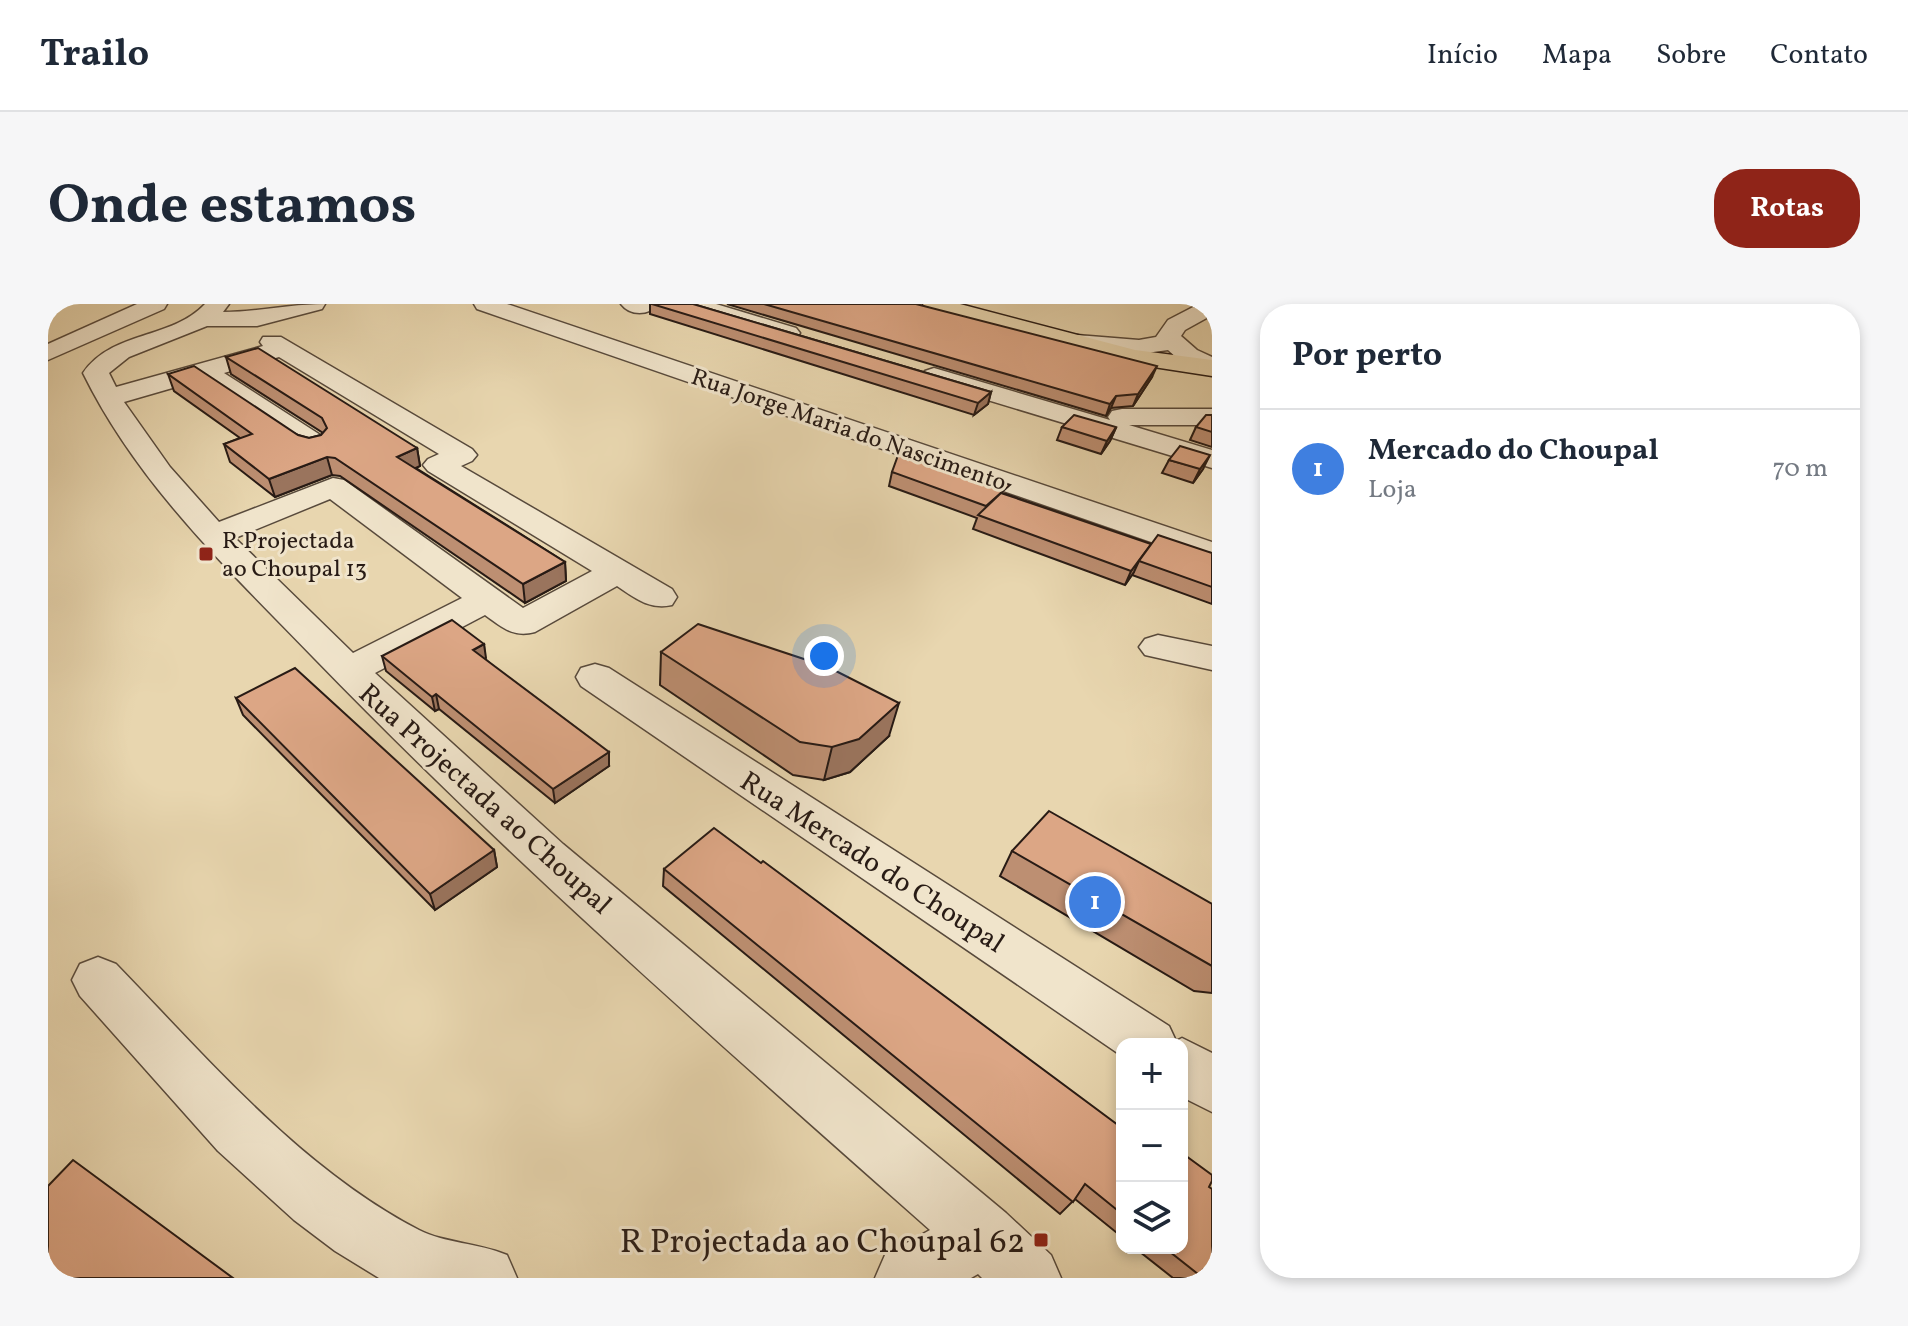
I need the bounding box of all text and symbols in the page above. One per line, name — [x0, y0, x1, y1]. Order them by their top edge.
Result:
text: Trailo — [40, 29, 149, 82]
text: Início — [1427, 36, 1498, 75]
text: Mapa — [1542, 36, 1612, 75]
text: Sobre — [1656, 36, 1726, 75]
text: Contato — [1770, 36, 1868, 75]
text: Onde estamos — [48, 169, 417, 247]
button: Rotas — [1714, 169, 1860, 248]
text: Por perto — [1292, 333, 1442, 380]
street label: Rua Jorge Maria do Nascimento — [686, 361, 1010, 501]
text: Mercado do Choupal — [1368, 430, 1659, 472]
text: 1 — [1313, 451, 1323, 487]
text: 70 m — [1773, 451, 1828, 487]
text: Loja — [1368, 472, 1417, 508]
place label: R Projectada ao Choupal 13 — [222, 525, 367, 587]
marker: R Projectada ao Choupal 13 — [197, 545, 215, 563]
your location — [804, 636, 844, 676]
street label: Rua Projectada ao Choupal — [349, 675, 620, 924]
street label: Rua Mercado do Choupal — [732, 763, 1011, 963]
pin: 1 — [1069, 872, 1121, 932]
map controls — [1116, 1038, 1188, 1254]
button: + — [1116, 1038, 1188, 1110]
button: − — [1116, 1110, 1188, 1182]
button: layers — [1116, 1182, 1188, 1254]
place label: R Projectada ao Choupal 62 — [620, 1220, 1025, 1267]
marker: R Projectada ao Choupal 62 — [1032, 1231, 1050, 1249]

